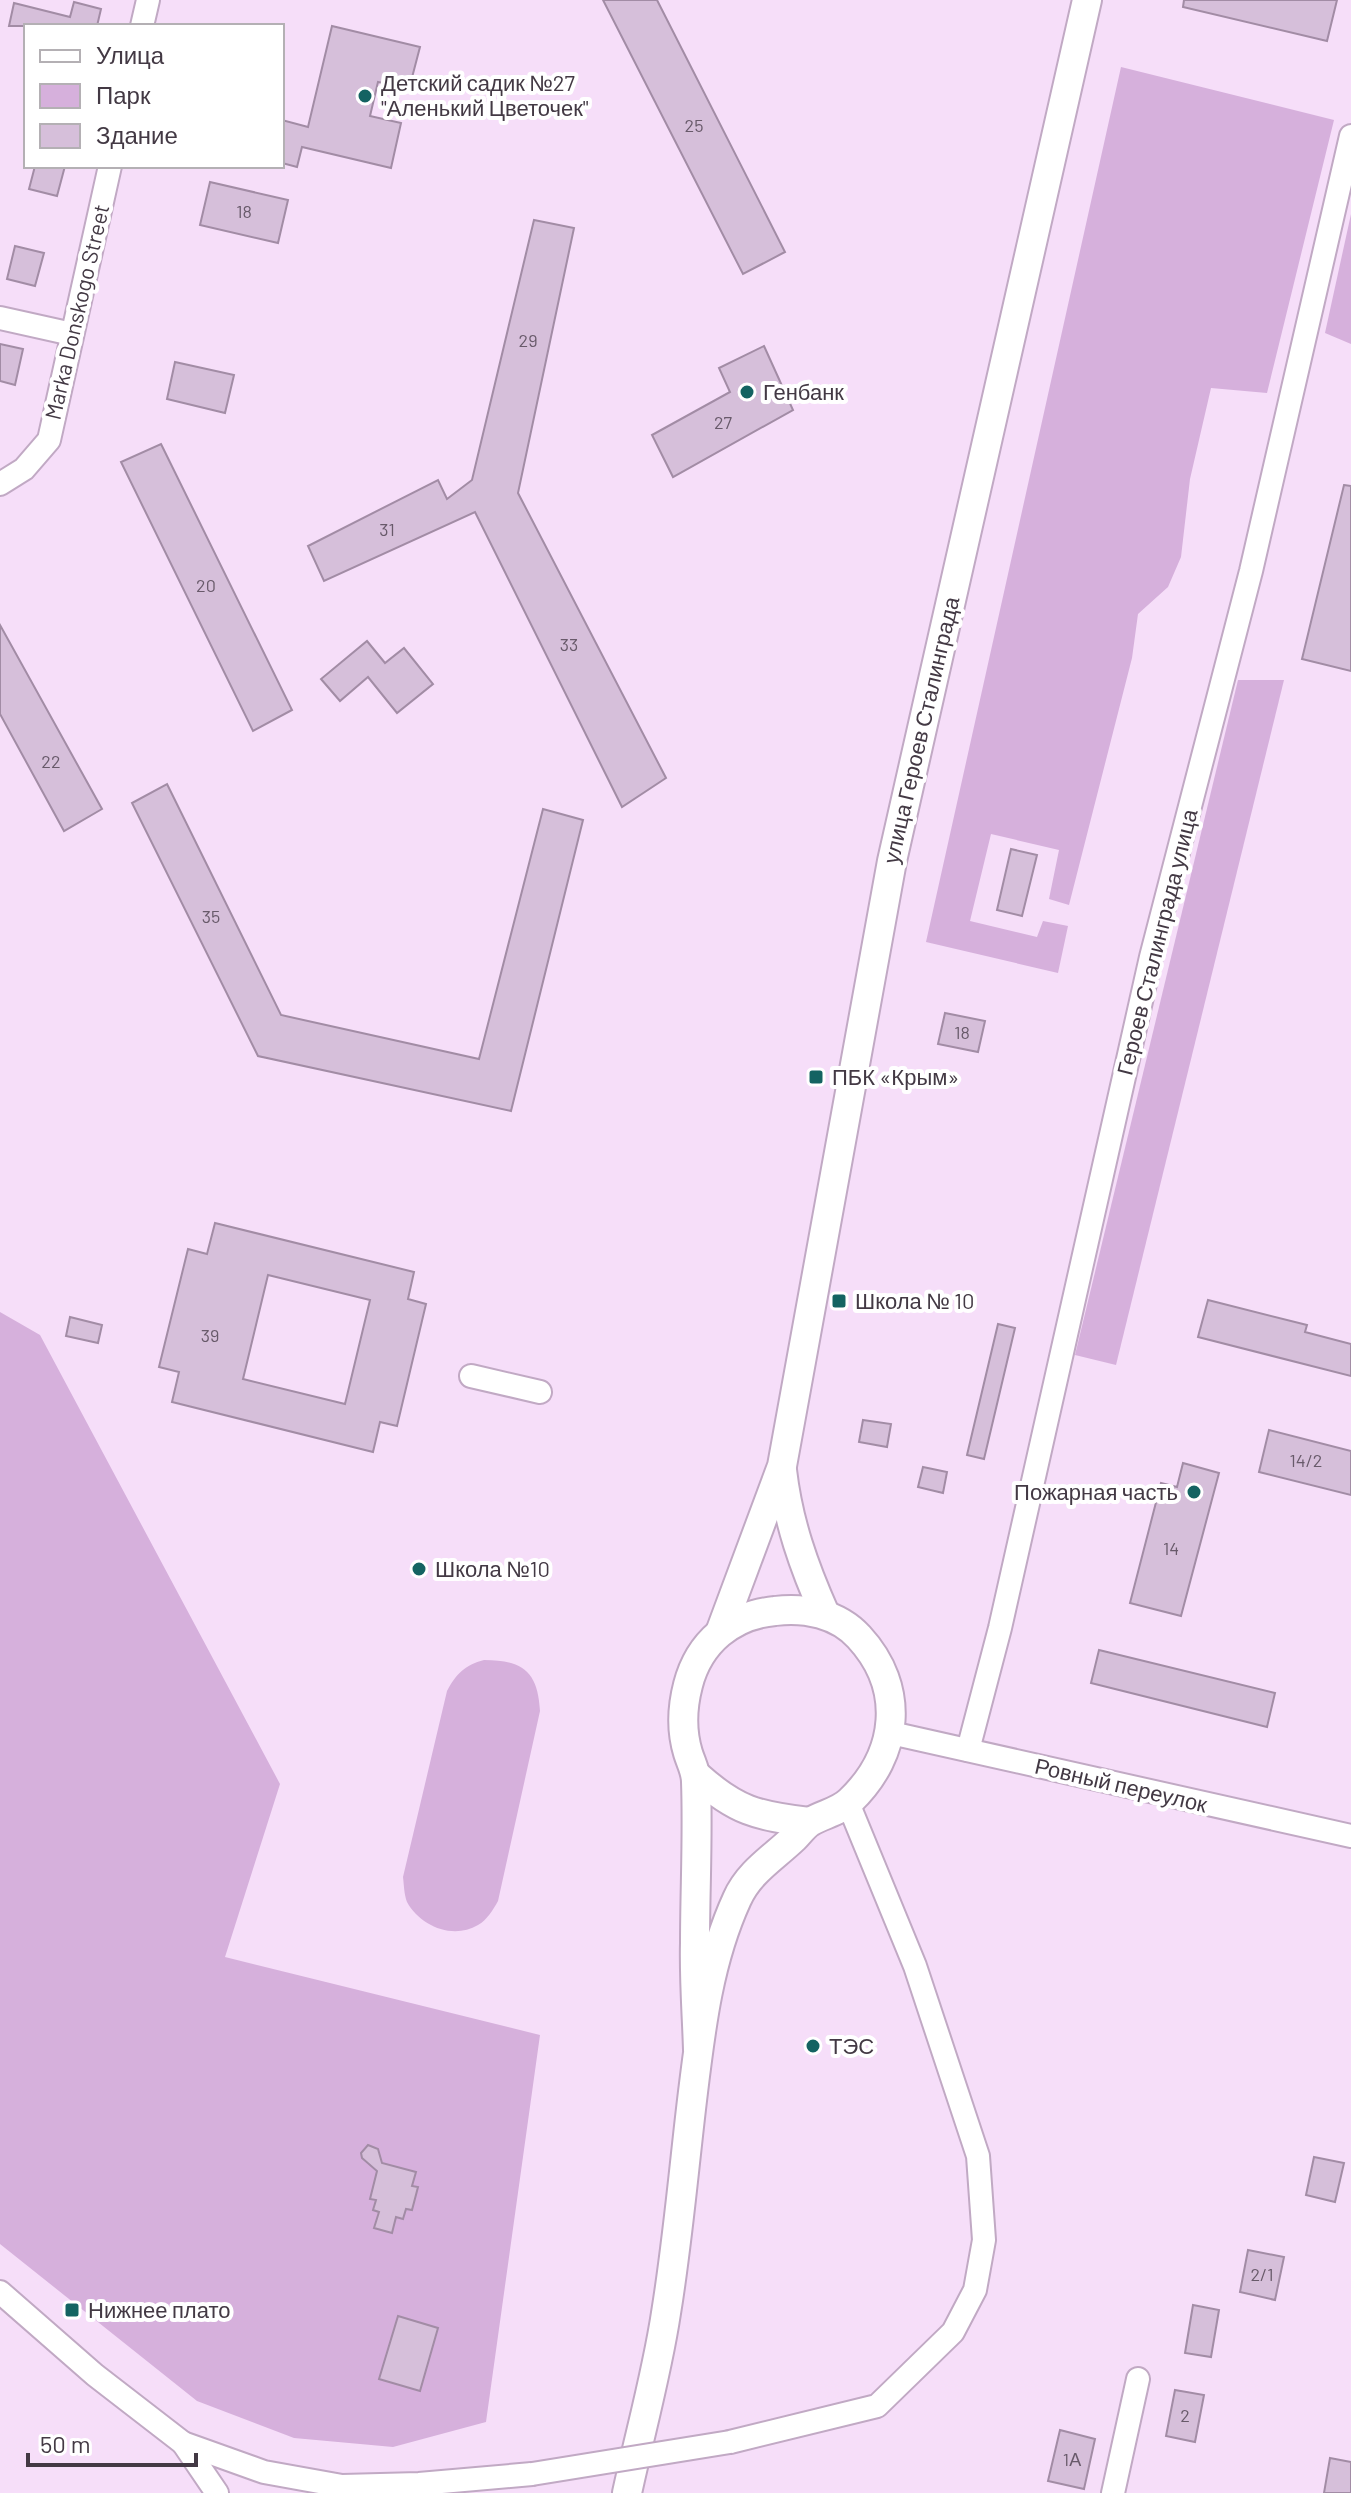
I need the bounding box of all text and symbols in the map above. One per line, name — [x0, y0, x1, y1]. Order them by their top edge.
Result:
legend — [24, 24, 284, 168]
text: Улица — [96, 40, 165, 69]
place label: Детский садик №27 "Аленький Цветочек" — [381, 69, 589, 121]
text: Парк — [96, 80, 151, 109]
marker: Детский садик №27 "Аленький Цветочек" — [356, 87, 374, 105]
house number: 25 — [685, 114, 703, 136]
text: Здание — [96, 120, 178, 149]
house number: 18 — [236, 200, 252, 222]
street label: Marka Donskogo Street — [39, 202, 113, 422]
house number: 29 — [518, 329, 538, 351]
place label: Генбанк — [763, 378, 844, 404]
marker: Генбанк — [738, 383, 756, 401]
house number: 27 — [714, 411, 733, 433]
house number: 31 — [379, 518, 395, 540]
house number: 20 — [196, 574, 216, 596]
street label: улица Героев Сталинграда — [877, 593, 965, 866]
house number: 33 — [560, 633, 578, 655]
house number: 22 — [41, 750, 61, 772]
street label: Героев Сталинграда улица — [1110, 805, 1203, 1078]
house number: 35 — [202, 905, 220, 927]
house number: 18 — [954, 1021, 970, 1043]
place label: ПБК «Крым» — [832, 1063, 959, 1090]
marker: ПБК «Крым» — [807, 1068, 825, 1086]
place label: Школа № 10 — [855, 1287, 974, 1313]
marker: Школа № 10 — [830, 1292, 848, 1310]
house number: 39 — [201, 1324, 219, 1346]
house number: 14/2 — [1289, 1449, 1323, 1471]
place label: Пожарная часть — [1014, 1478, 1178, 1505]
marker: Пожарная часть — [1185, 1483, 1203, 1501]
house number: 14 — [1163, 1537, 1179, 1559]
place label: Школа №10 — [435, 1555, 550, 1581]
marker: Школа №10 — [410, 1560, 428, 1578]
street label: Ровный переулок — [1032, 1752, 1210, 1818]
place label: ТЭС — [829, 2032, 874, 2058]
marker: ТЭС — [804, 2037, 822, 2055]
house number: 2/1 — [1250, 2263, 1274, 2285]
place label: Нижнее плато — [88, 2296, 230, 2322]
marker: Нижнее плато — [63, 2301, 81, 2319]
house number: 2 — [1180, 2404, 1190, 2426]
scale bar — [28, 2417, 196, 2467]
text: 50 m — [40, 2429, 91, 2458]
house number: 1А — [1063, 2448, 1081, 2470]

